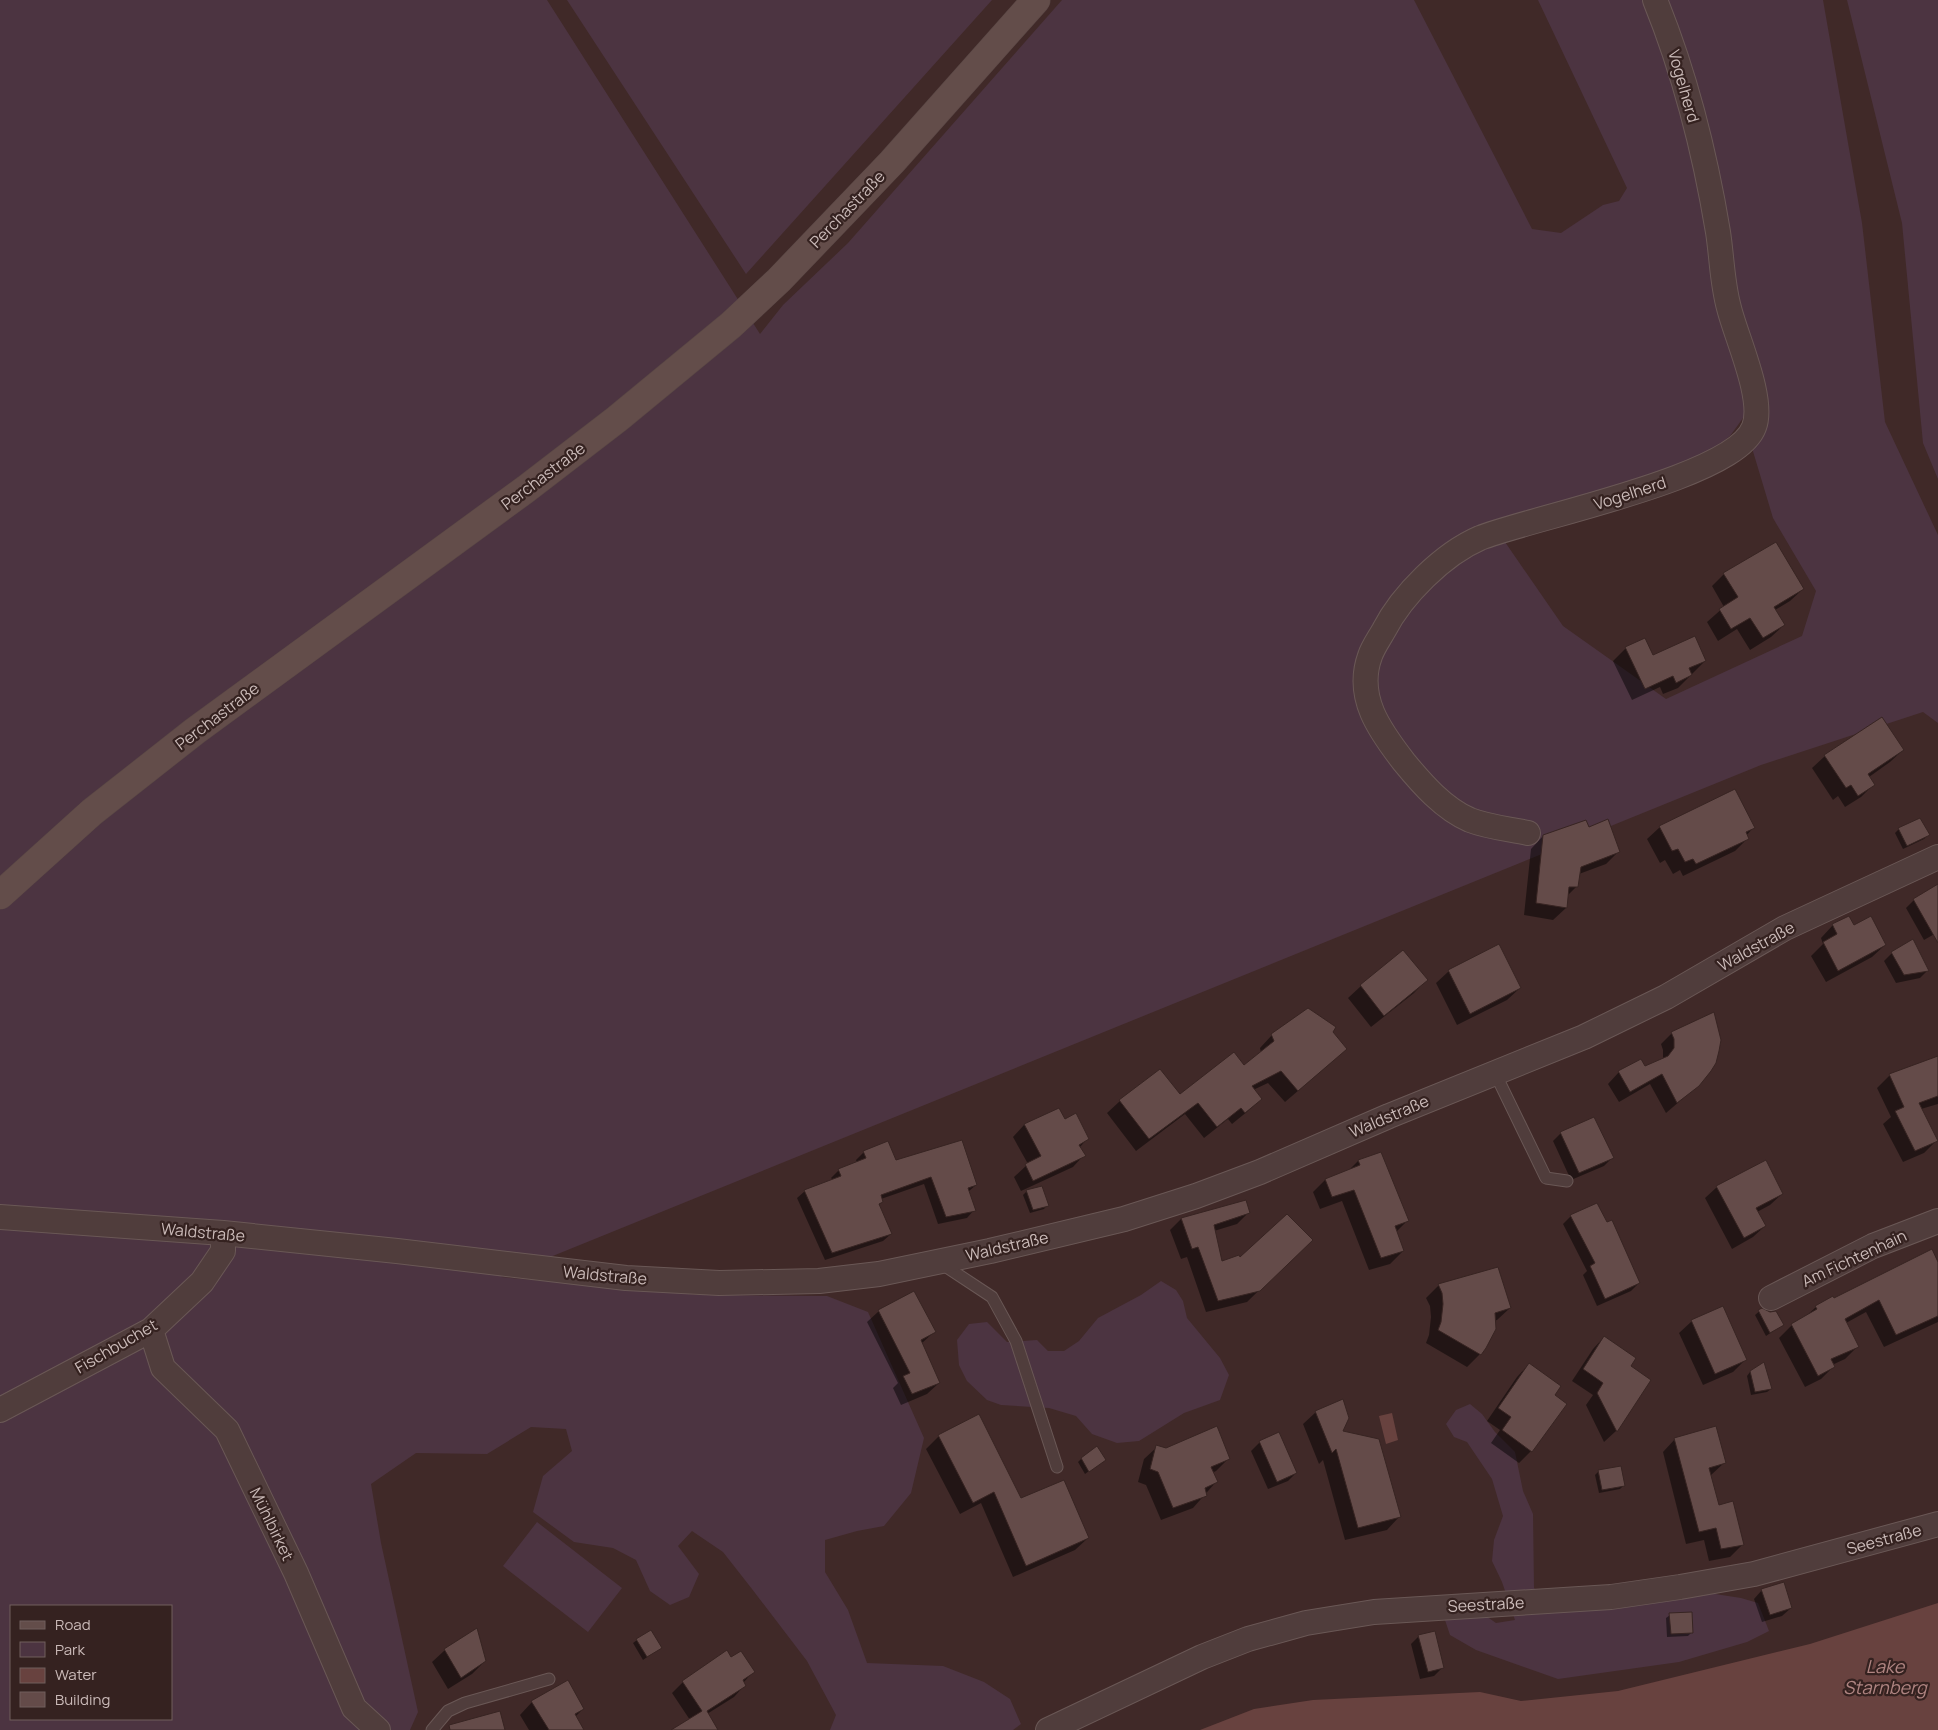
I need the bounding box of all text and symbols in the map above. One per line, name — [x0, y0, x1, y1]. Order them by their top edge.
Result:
street label: Vogelherd — [1663, 47, 1705, 125]
street label: Perchastraße — [804, 165, 890, 253]
street label: Perchastraße — [496, 437, 590, 515]
street label: Vogelherd — [1591, 471, 1669, 515]
street label: Perchastraße — [170, 677, 264, 755]
street label: Waldstraße — [1714, 916, 1798, 976]
street label: Waldstraße — [1346, 1089, 1432, 1143]
street label: Waldstraße — [160, 1217, 246, 1247]
street label: Am Fichtenhain — [1798, 1224, 1910, 1292]
street label: Waldstraße — [963, 1226, 1051, 1266]
street label: Waldstraße — [562, 1260, 648, 1290]
street label: Fischbuchet — [71, 1314, 161, 1378]
street label: Mühlbirket — [245, 1484, 299, 1564]
street label: Seestraße — [1844, 1518, 1924, 1560]
street label: Seestraße — [1447, 1591, 1525, 1617]
legend — [10, 1605, 172, 1720]
text: Road — [55, 1614, 91, 1635]
text: Park — [55, 1639, 85, 1660]
water label: Lake Starnberg — [1843, 1654, 1928, 1699]
text: Water — [55, 1664, 97, 1685]
text: Building — [55, 1689, 110, 1710]

